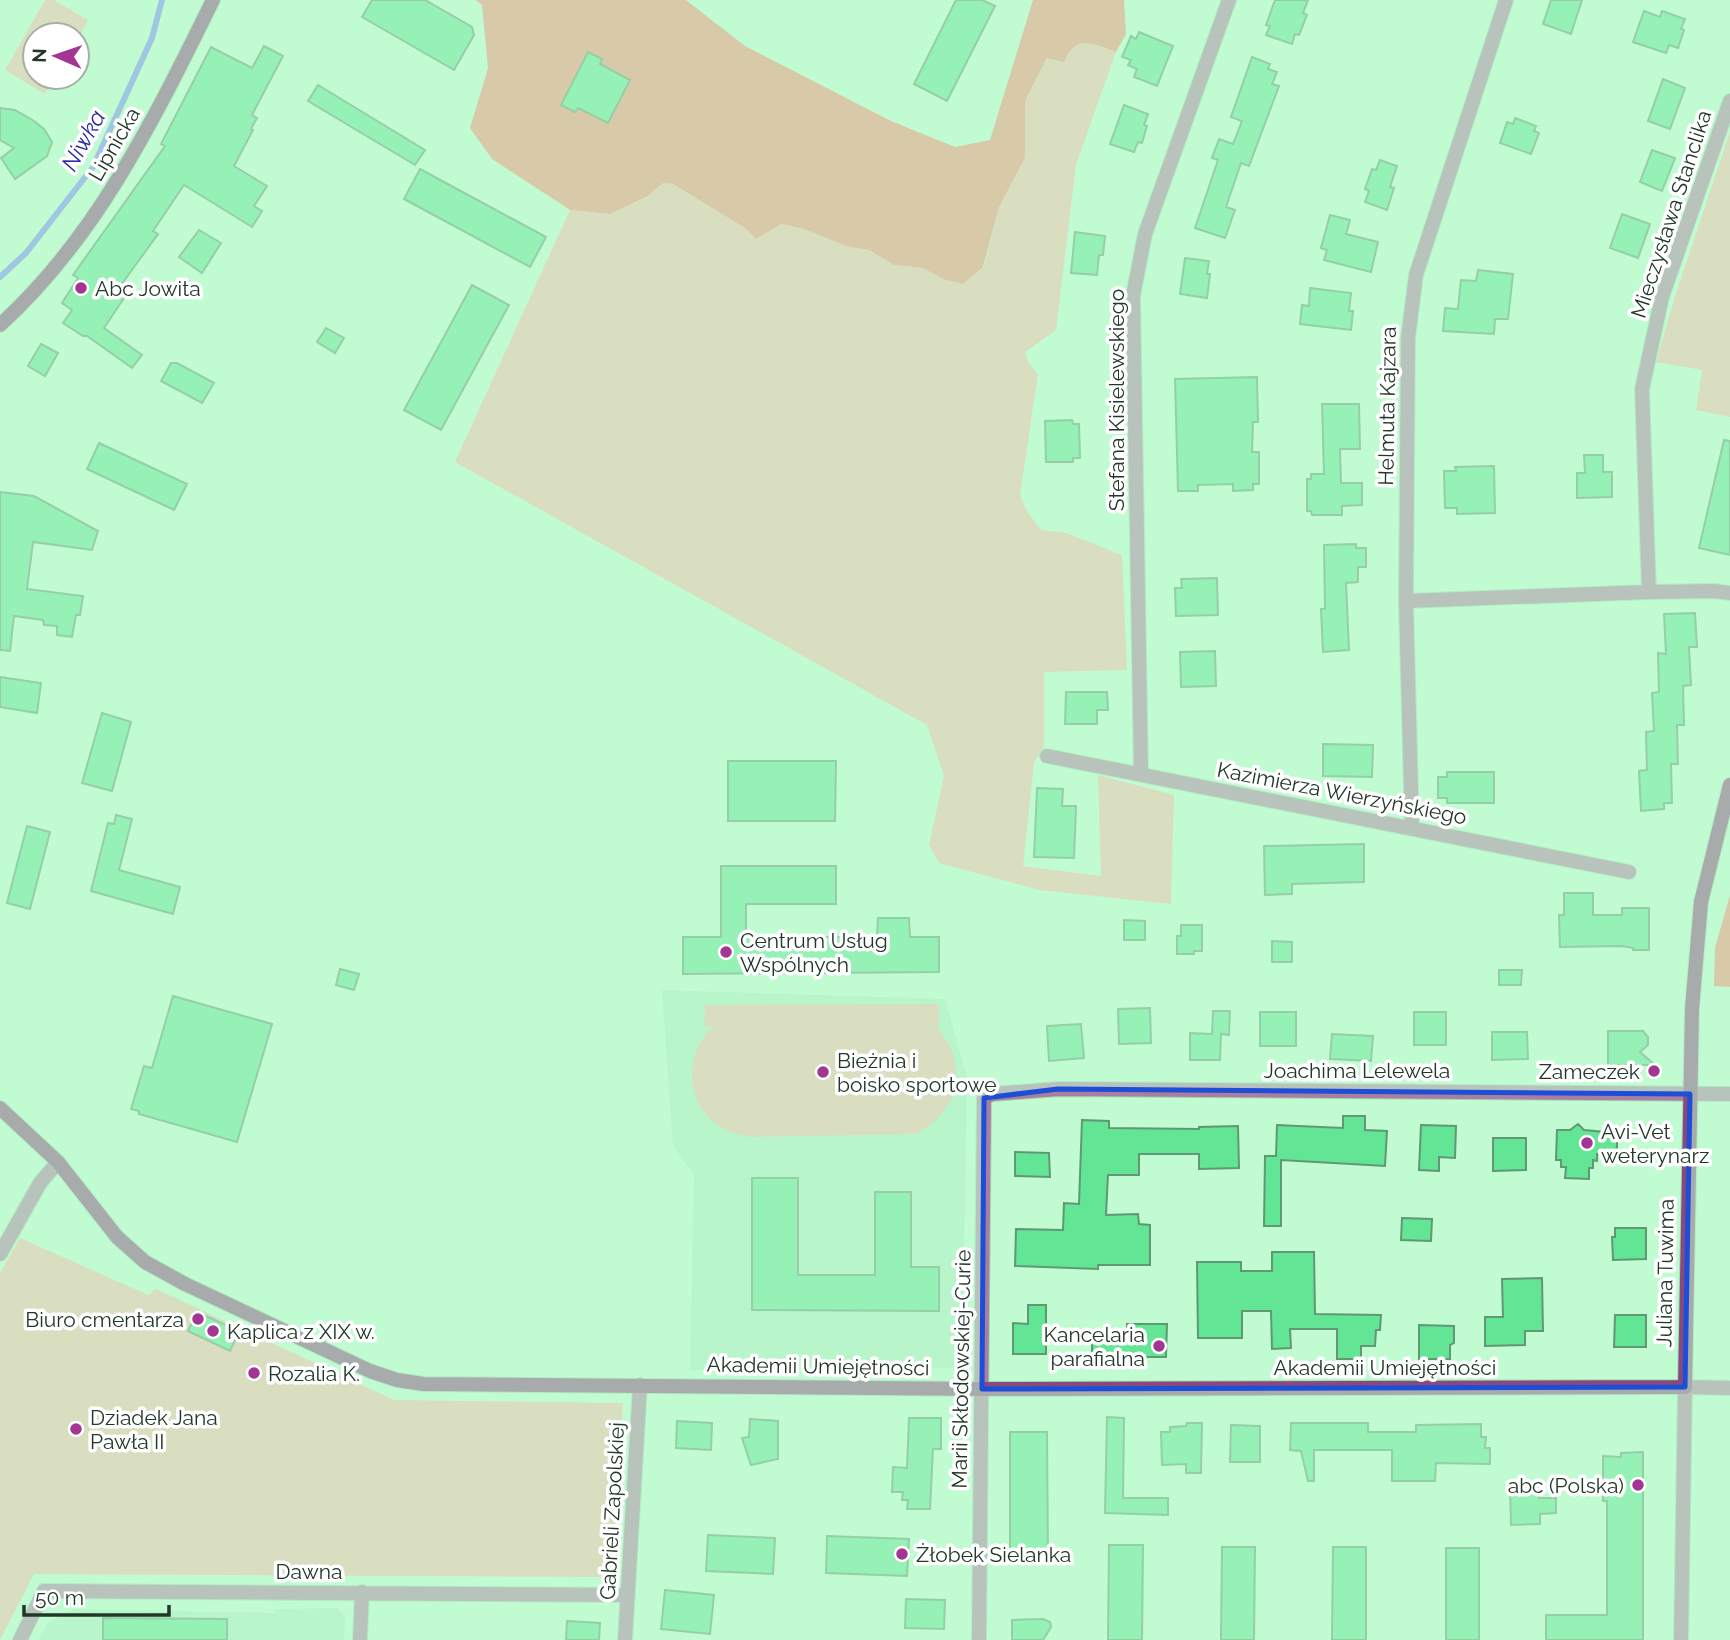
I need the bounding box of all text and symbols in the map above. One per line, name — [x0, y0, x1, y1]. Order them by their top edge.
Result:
north arrow — [21, 21, 91, 91]
text: N — [28, 48, 50, 63]
street label: Lipnicka — [83, 103, 145, 185]
water label: Niwka — [55, 105, 111, 175]
street label: Mieczysława Stanclika — [1626, 107, 1716, 321]
place label: Abc Jowita — [95, 276, 201, 301]
marker: Abc Jowita — [73, 280, 89, 296]
street label: Stefana Kisielewskiego — [1104, 289, 1129, 511]
street label: Helmuta Kajzara — [1373, 326, 1401, 486]
street label: Kazimierza Wierzyńskiego — [1215, 757, 1469, 829]
place label: Centrum Usług Wspólnych — [740, 928, 888, 977]
marker: Centrum Usług Wspólnych — [718, 944, 734, 960]
place label: Bieżnia i boisko sportowe — [837, 1048, 997, 1097]
street label: Joachima Lelewela — [1264, 1058, 1450, 1083]
place label: Zameczek — [1539, 1059, 1640, 1084]
marker: Zameczek — [1646, 1063, 1662, 1079]
marker: Bieżnia i boisko sportowe — [815, 1064, 831, 1080]
place label: Avi-Vet weterynarz — [1601, 1119, 1709, 1168]
marker: Avi-Vet weterynarz — [1579, 1135, 1595, 1151]
street label: Juliana Tuwima — [1651, 1199, 1679, 1347]
street label: Marii Skłodowskiej-Curie — [946, 1249, 976, 1489]
place label: Biuro cmentarza — [25, 1307, 184, 1332]
marker: Biuro cmentarza — [190, 1311, 206, 1327]
place label: Kaplica z XIX w. — [227, 1319, 375, 1344]
place label: Kancelaria parafialna — [1044, 1322, 1145, 1371]
marker: Kaplica z XIX w. — [205, 1323, 221, 1339]
marker: Kancelaria parafialna — [1151, 1338, 1167, 1354]
street label: Akademii Umiejętności — [706, 1352, 930, 1380]
street label: Akademii Umiejętności — [1274, 1355, 1496, 1380]
place label: Rozalia K. — [268, 1361, 360, 1386]
marker: Rozalia K. — [246, 1365, 262, 1381]
place label: Dziadek Jana Pawła II — [90, 1405, 218, 1454]
marker: Dziadek Jana Pawła II — [68, 1421, 84, 1437]
street label: Gabrieli Zapolskiej — [595, 1421, 629, 1601]
place label: abc (Polska) — [1508, 1473, 1624, 1498]
marker: abc (Polska) — [1630, 1477, 1646, 1493]
place label: Żłobek Sielanka — [916, 1542, 1071, 1567]
marker: Żłobek Sielanka — [894, 1546, 910, 1562]
street label: Dawna — [276, 1559, 342, 1584]
scale bar — [24, 1574, 170, 1618]
text: 50 m — [35, 1585, 84, 1610]

